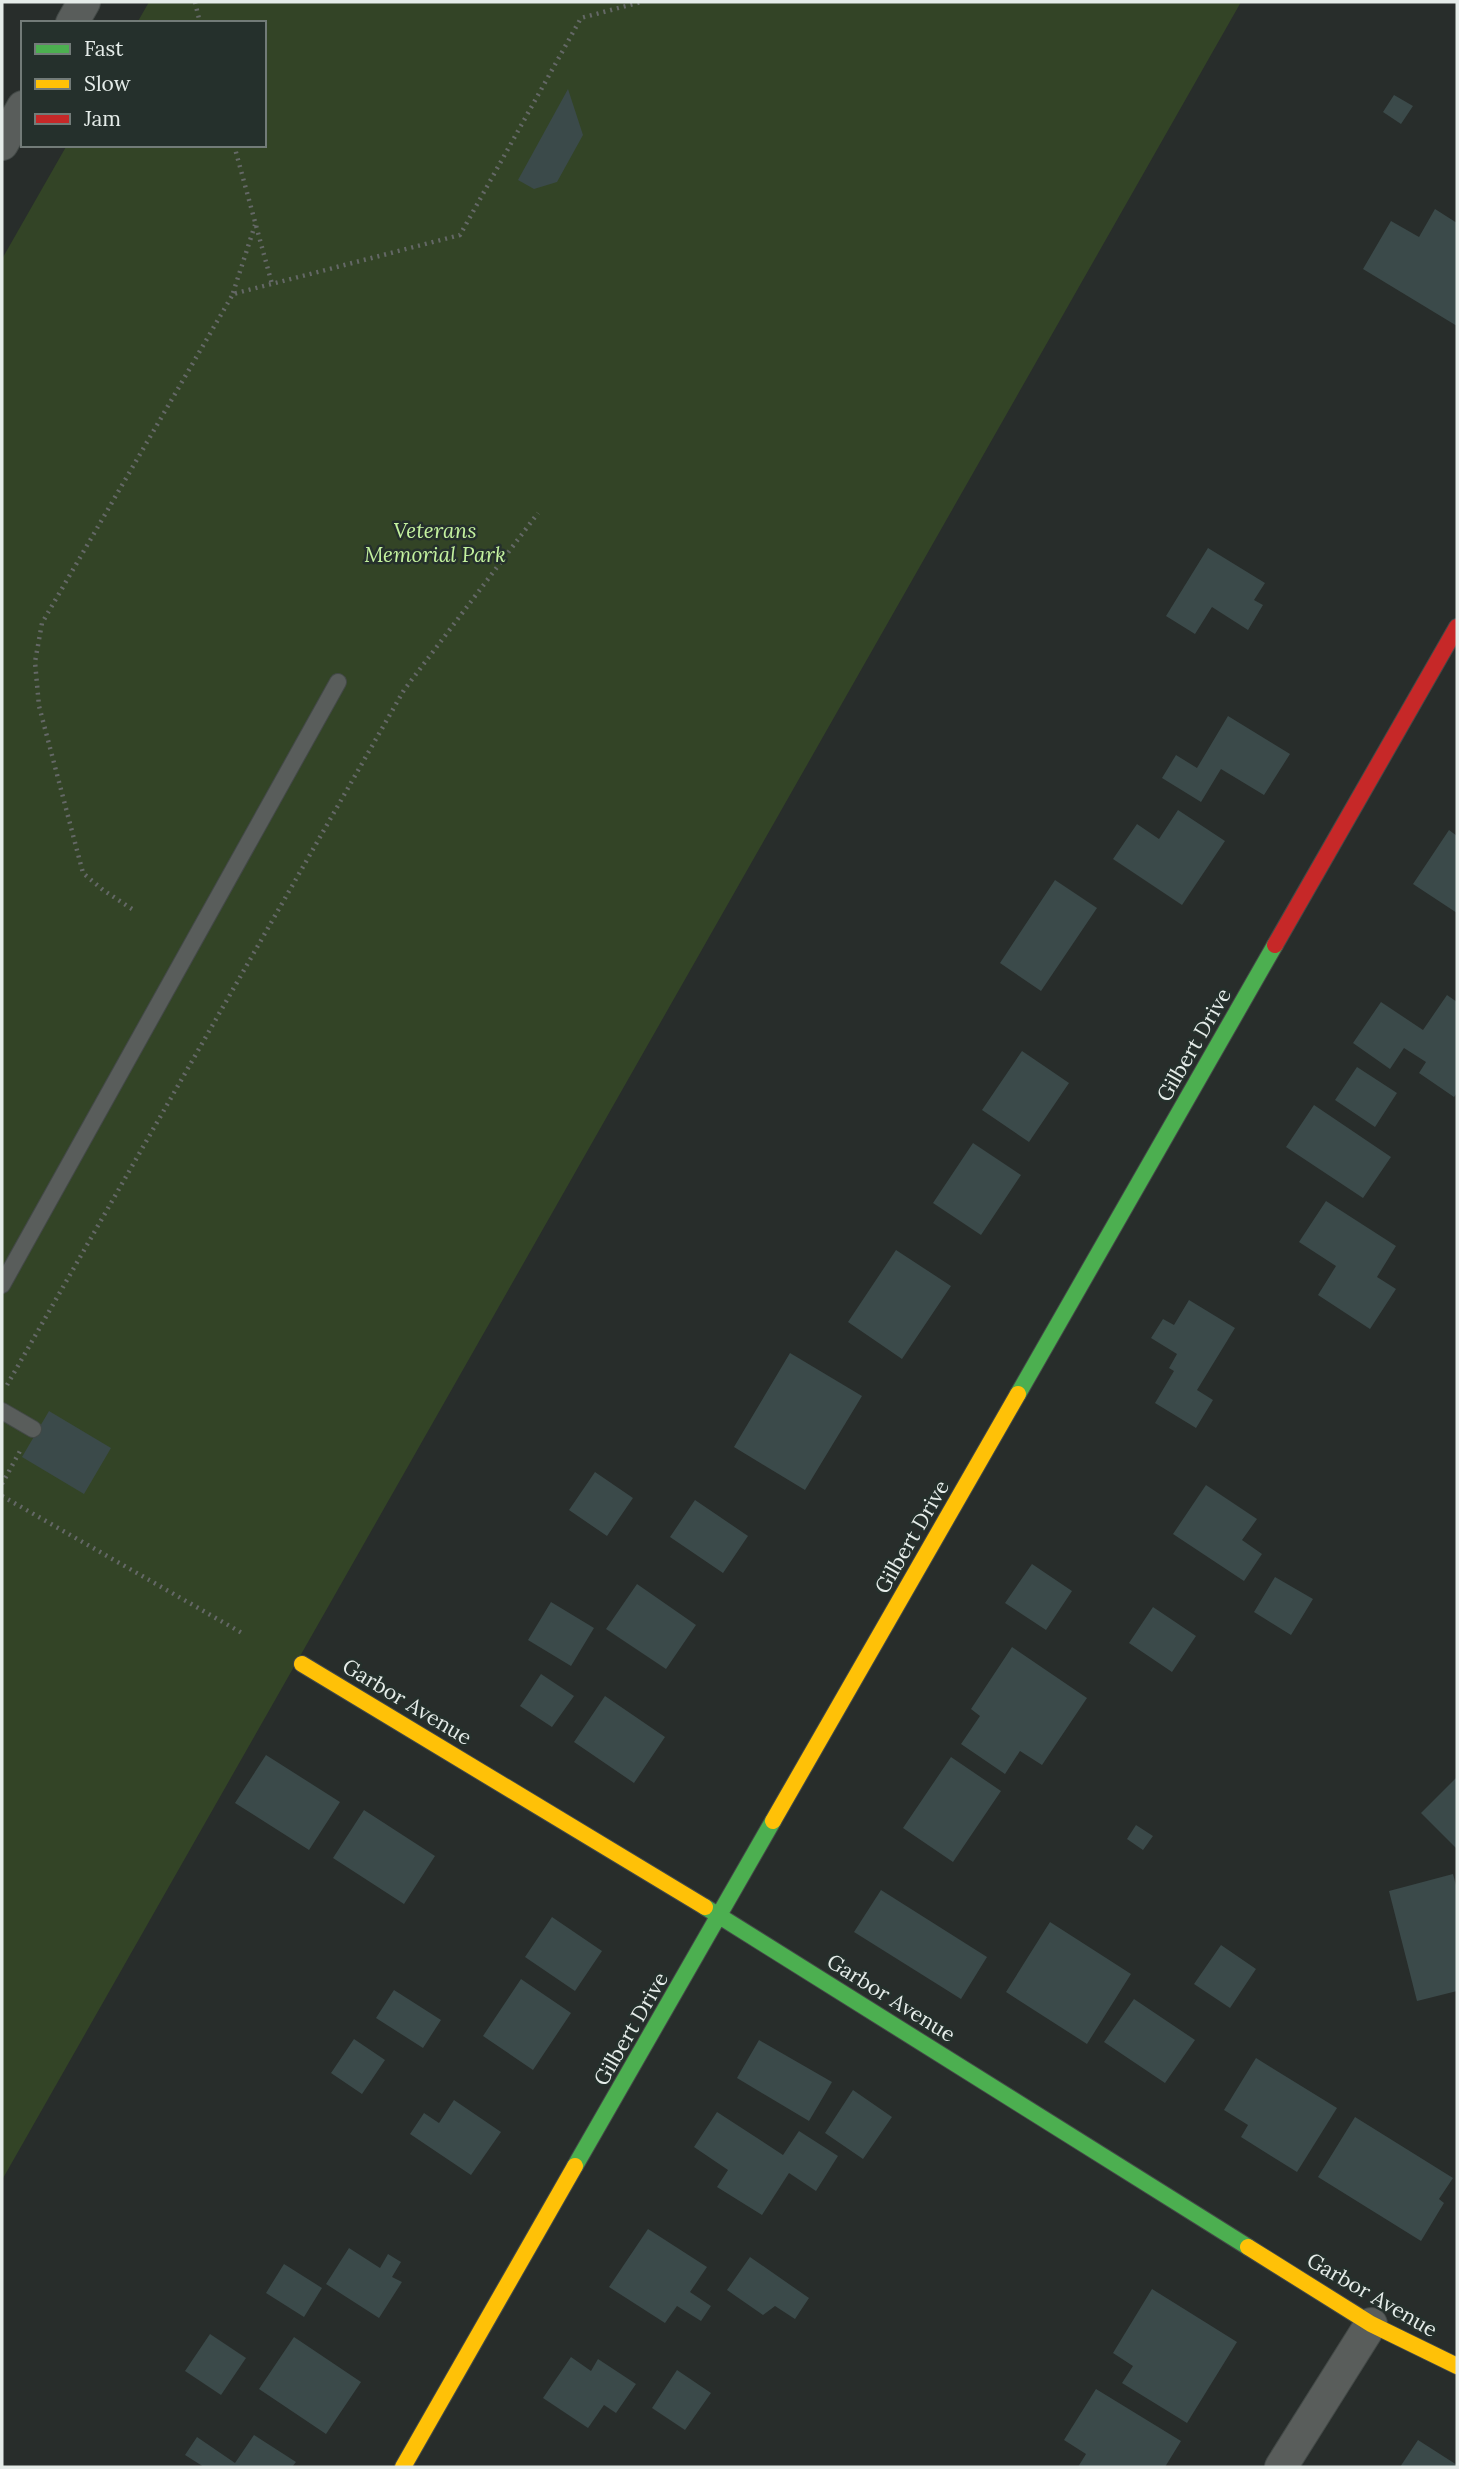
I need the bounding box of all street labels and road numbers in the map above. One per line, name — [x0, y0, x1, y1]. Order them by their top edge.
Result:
street label: Gilbert Drive — [1150, 983, 1237, 1106]
street label: Gilbert Drive — [868, 1475, 955, 1598]
street label: Garbor Avenue — [338, 1652, 477, 1751]
street label: Garbor Avenue — [822, 1947, 960, 2048]
street label: Gilbert Drive — [587, 1967, 674, 2090]
street label: Garbor Avenue — [1302, 2246, 1442, 2343]

